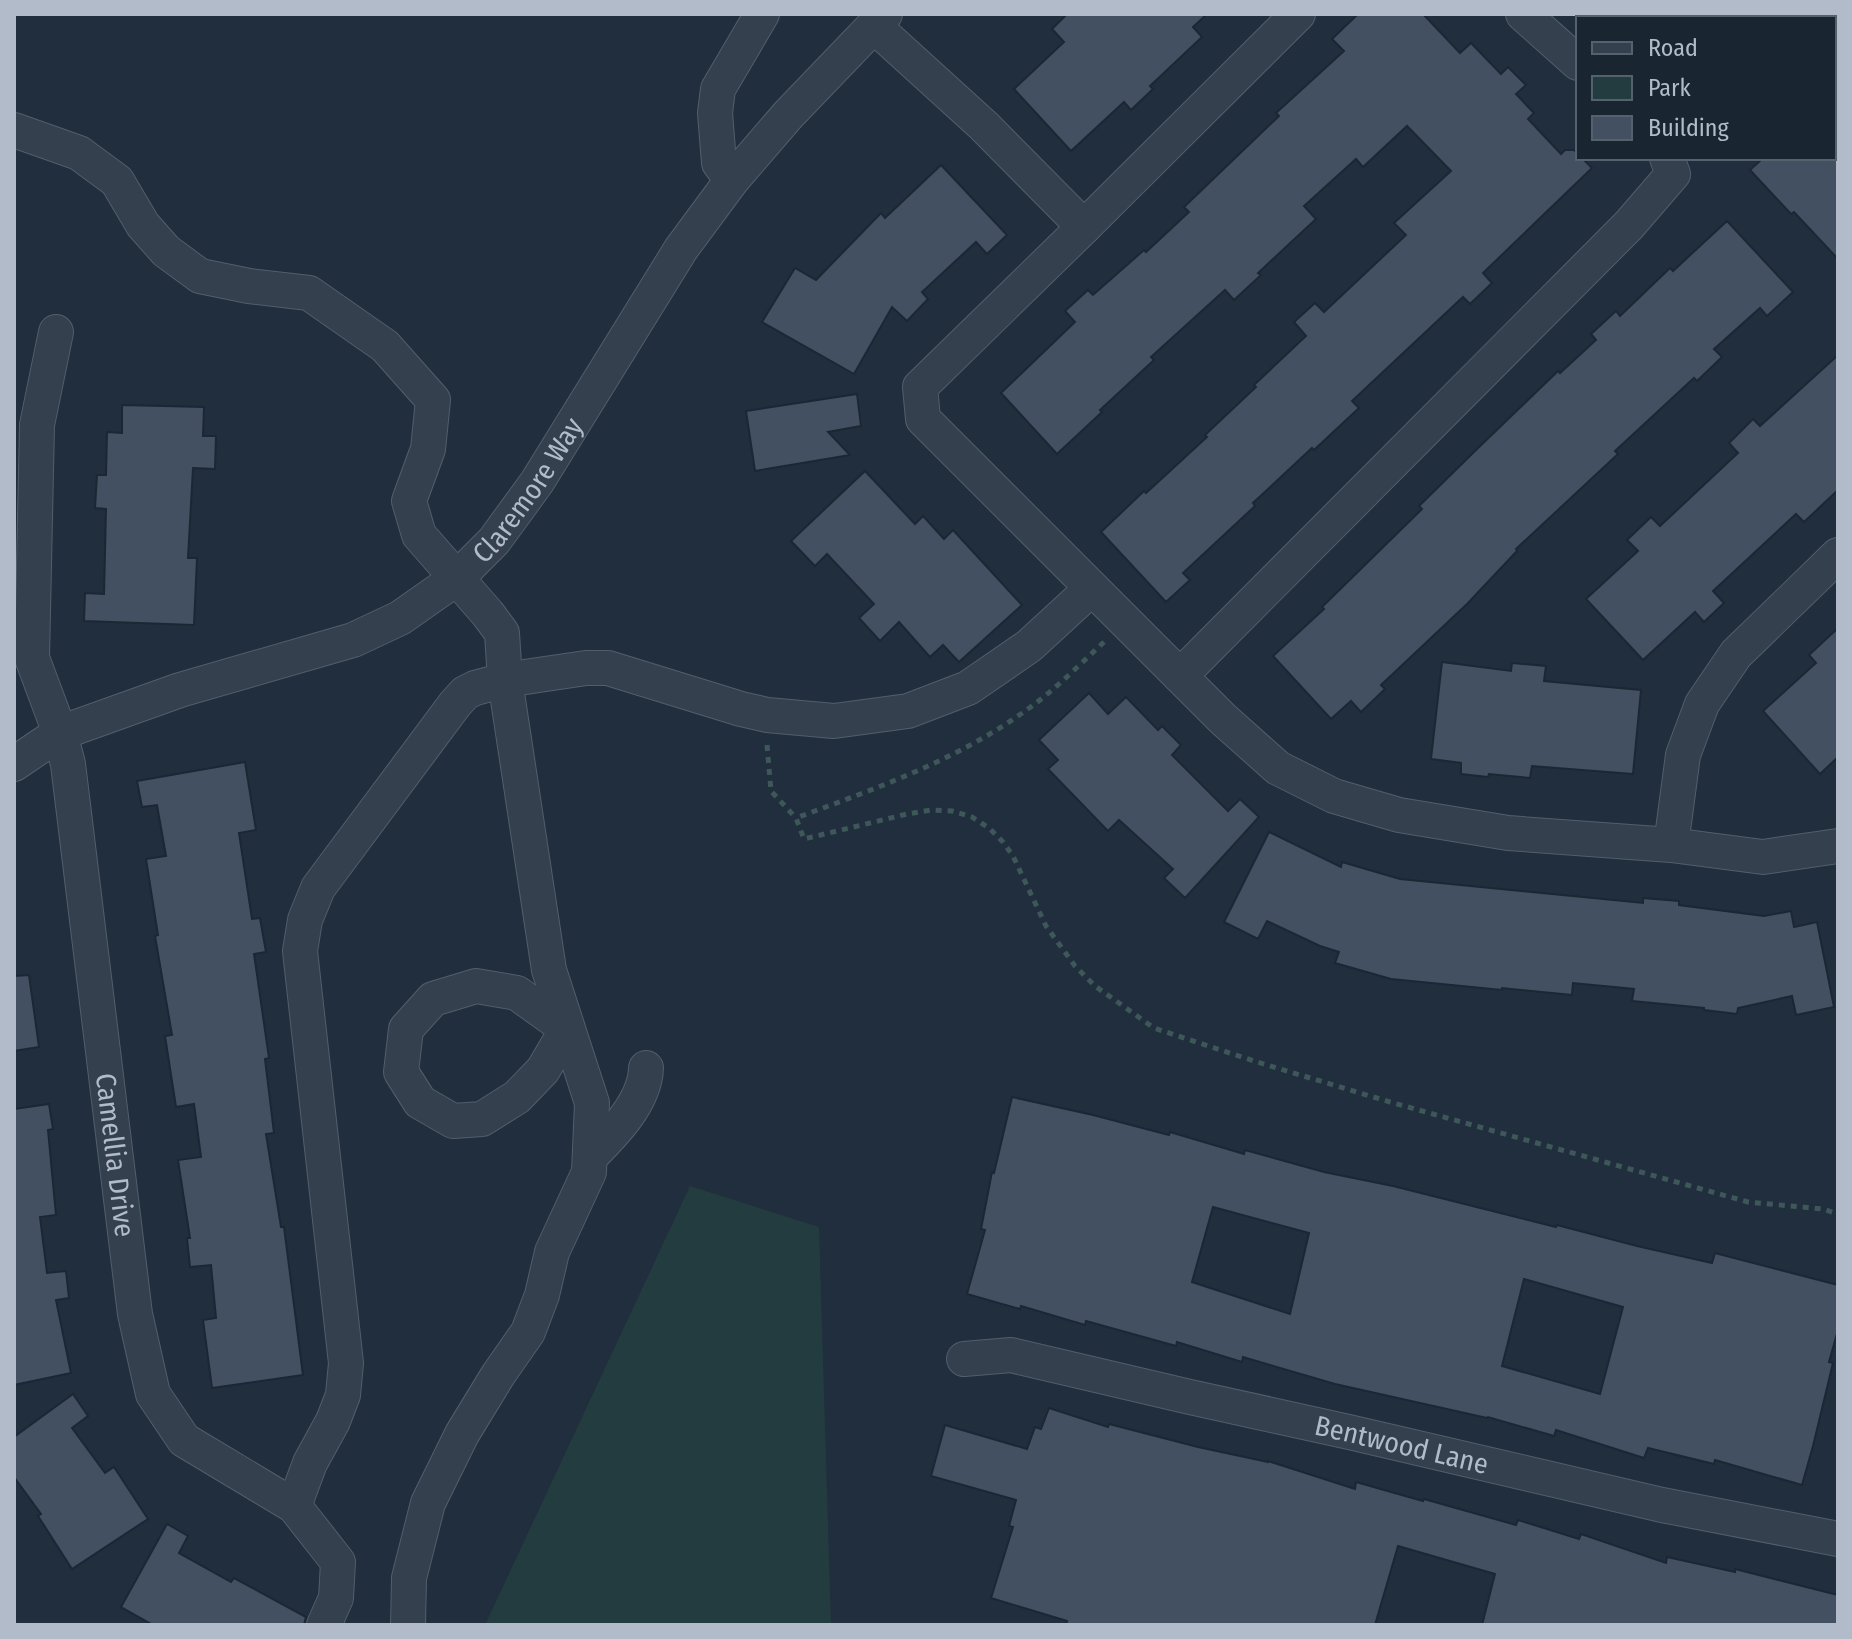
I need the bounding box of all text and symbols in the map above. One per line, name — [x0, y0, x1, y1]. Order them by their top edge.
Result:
legend — [1576, 16, 1836, 160]
text: Road — [1648, 34, 1698, 62]
text: Park — [1648, 74, 1691, 102]
text: Building — [1648, 114, 1730, 142]
street label: Claremore Way — [466, 411, 590, 569]
street label: Camellia Drive — [89, 1071, 142, 1239]
street label: Bentwood Lane — [1312, 1408, 1492, 1480]

